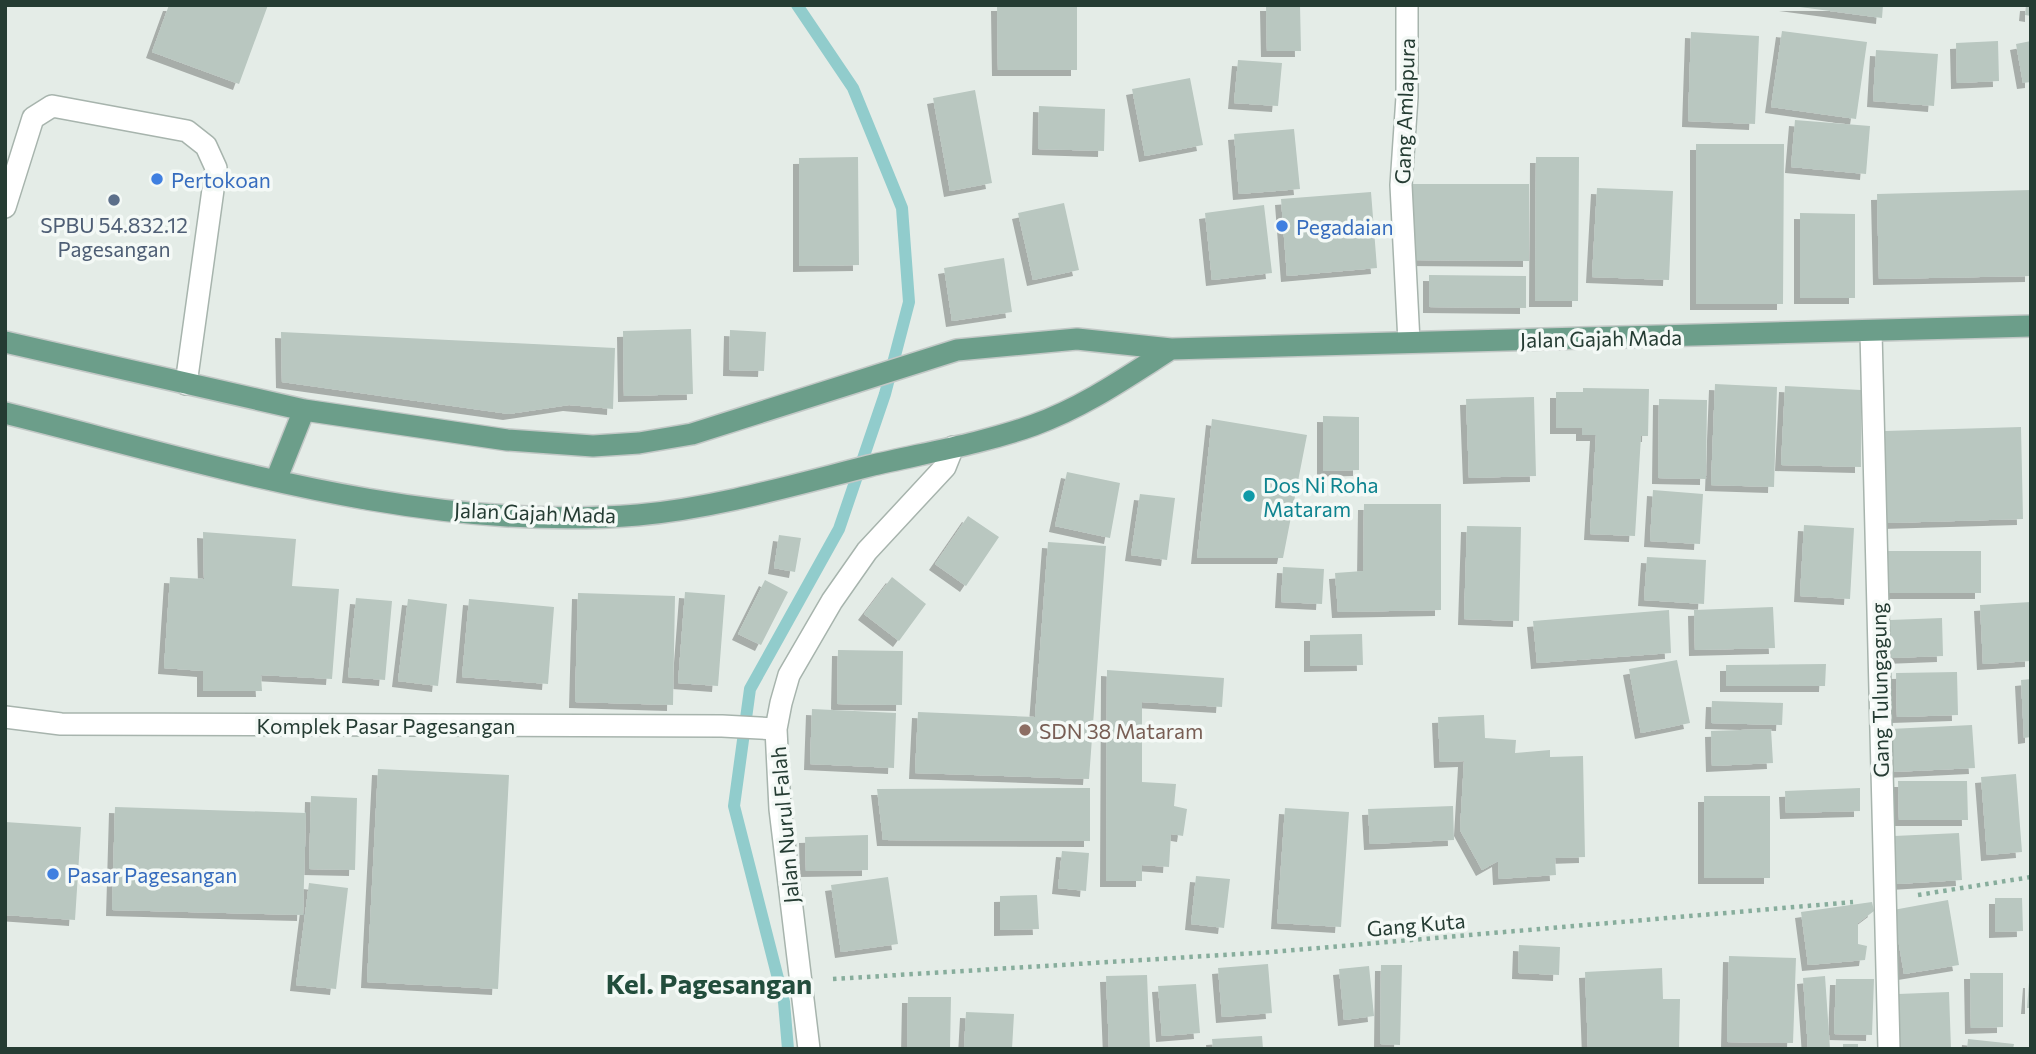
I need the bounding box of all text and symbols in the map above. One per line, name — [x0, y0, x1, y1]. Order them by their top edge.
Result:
street label: Gang Amlapura — [1389, 37, 1419, 185]
place label: Pertokoan — [171, 167, 271, 192]
marker: Pertokoan — [149, 171, 165, 187]
marker: SPBU 54.832.12 Pagesangan — [106, 192, 122, 208]
place label: SPBU 54.832.12 Pagesangan — [40, 212, 188, 261]
place label: Pegadaian — [1296, 214, 1394, 239]
marker: Pegadaian — [1274, 218, 1290, 234]
street label: Jalan Gajah Mada — [1520, 324, 1682, 352]
place label: Dos Ni Roha Mataram — [1263, 472, 1379, 521]
marker: Dos Ni Roha Mataram — [1241, 488, 1257, 504]
street label: Jalan Gajah Mada — [453, 497, 617, 527]
street label: Gang Tulungagung — [1865, 602, 1893, 778]
street label: Komplek Pasar Pagesangan — [257, 713, 515, 738]
place label: SDN 38 Mataram — [1039, 718, 1203, 743]
marker: SDN 38 Mataram — [1017, 722, 1033, 738]
street label: Jalan Nurul Falah — [765, 745, 803, 905]
place label: Pasar Pagesangan — [67, 862, 237, 887]
marker: Pasar Pagesangan — [45, 866, 61, 882]
street label: Gang Kuta — [1366, 907, 1466, 941]
district label: Kel. Pagesangan — [606, 966, 812, 1000]

